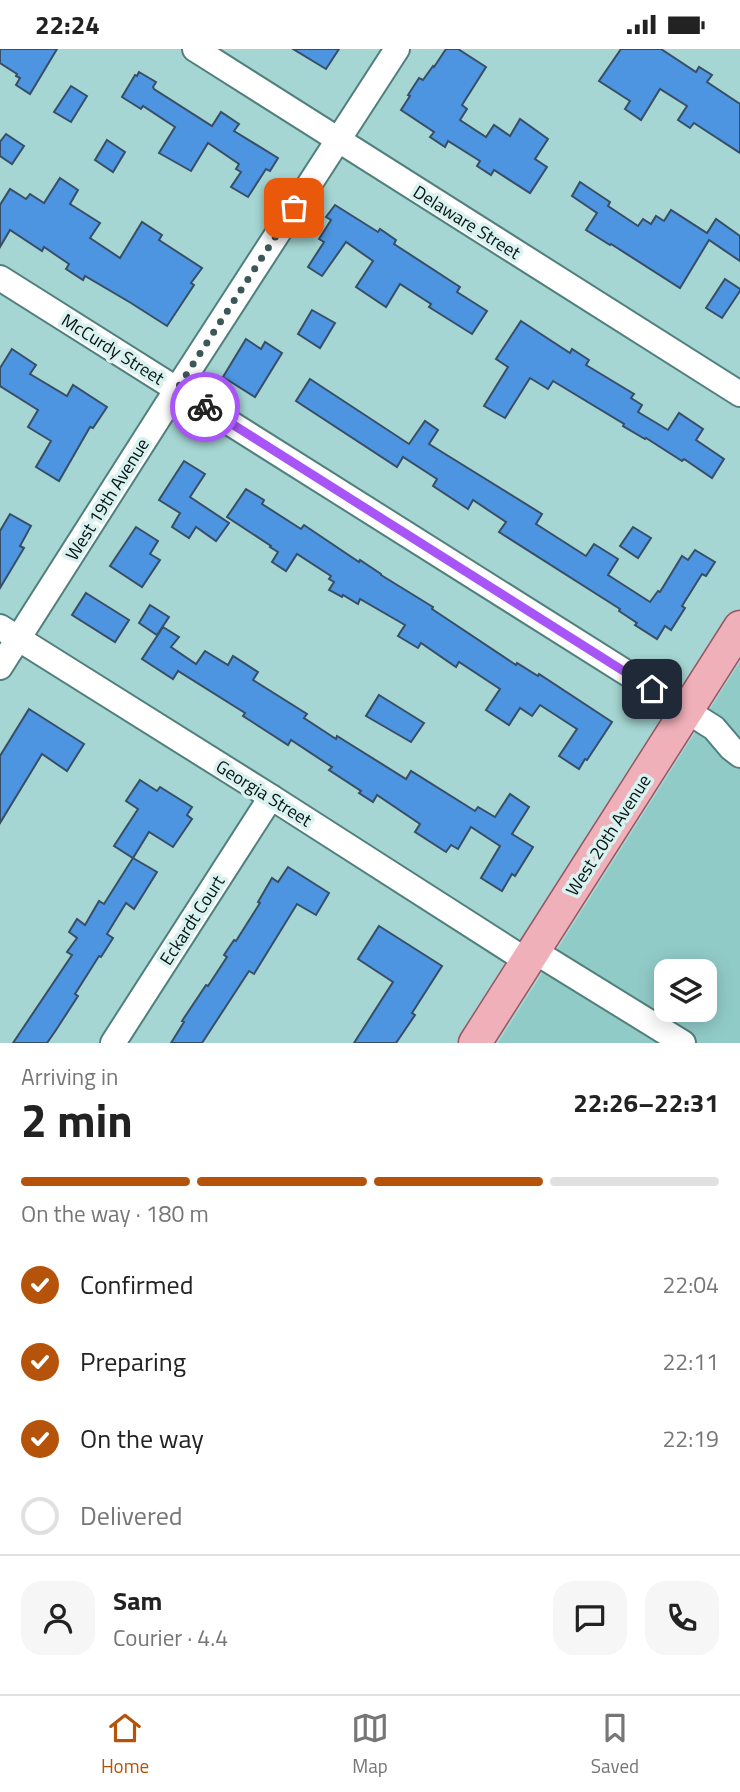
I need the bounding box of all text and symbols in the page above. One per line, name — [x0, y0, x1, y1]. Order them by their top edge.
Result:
text: 22:24 — [35, 5, 100, 44]
pin — [264, 178, 324, 238]
street label: Delaware Street — [408, 178, 526, 266]
icon: bag — [275, 189, 313, 227]
street label: McCurdy Street — [56, 307, 170, 392]
courier — [170, 372, 240, 442]
icon: bike — [186, 388, 224, 426]
street label: West 19th Avenue — [59, 433, 155, 565]
pin — [622, 659, 682, 719]
icon: home — [633, 670, 671, 708]
street label: Georgia Street — [211, 753, 318, 834]
street label: West 20th Avenue — [559, 769, 657, 901]
street label: Eckardt Court — [153, 869, 232, 970]
map controls — [654, 959, 717, 1022]
button: layers — [654, 959, 717, 1022]
text: Arriving in — [21, 1059, 118, 1094]
text: 22:26–22:31 — [573, 1083, 719, 1122]
text: 2 min — [21, 1085, 133, 1155]
text: On the way · 180 m — [21, 1196, 209, 1231]
text: Confirmed — [80, 1265, 194, 1304]
icon: check — [21, 1266, 59, 1304]
text: 22:04 — [662, 1267, 719, 1302]
text: Preparing — [80, 1342, 186, 1381]
icon: check — [21, 1343, 59, 1381]
text: 22:11 — [662, 1344, 719, 1379]
text: On the way — [80, 1419, 204, 1458]
icon: check — [21, 1420, 59, 1458]
text: 22:19 — [662, 1421, 719, 1456]
text: Delivered — [80, 1496, 183, 1535]
button: person — [21, 1581, 95, 1655]
text: Sam — [113, 1581, 162, 1620]
button: chat — [553, 1581, 627, 1655]
button: phone — [645, 1581, 719, 1655]
text: Courier · 4.4 — [113, 1620, 228, 1655]
tab: Home — [101, 1709, 149, 1780]
tab: Map — [351, 1709, 389, 1780]
tab: Saved — [591, 1709, 639, 1780]

